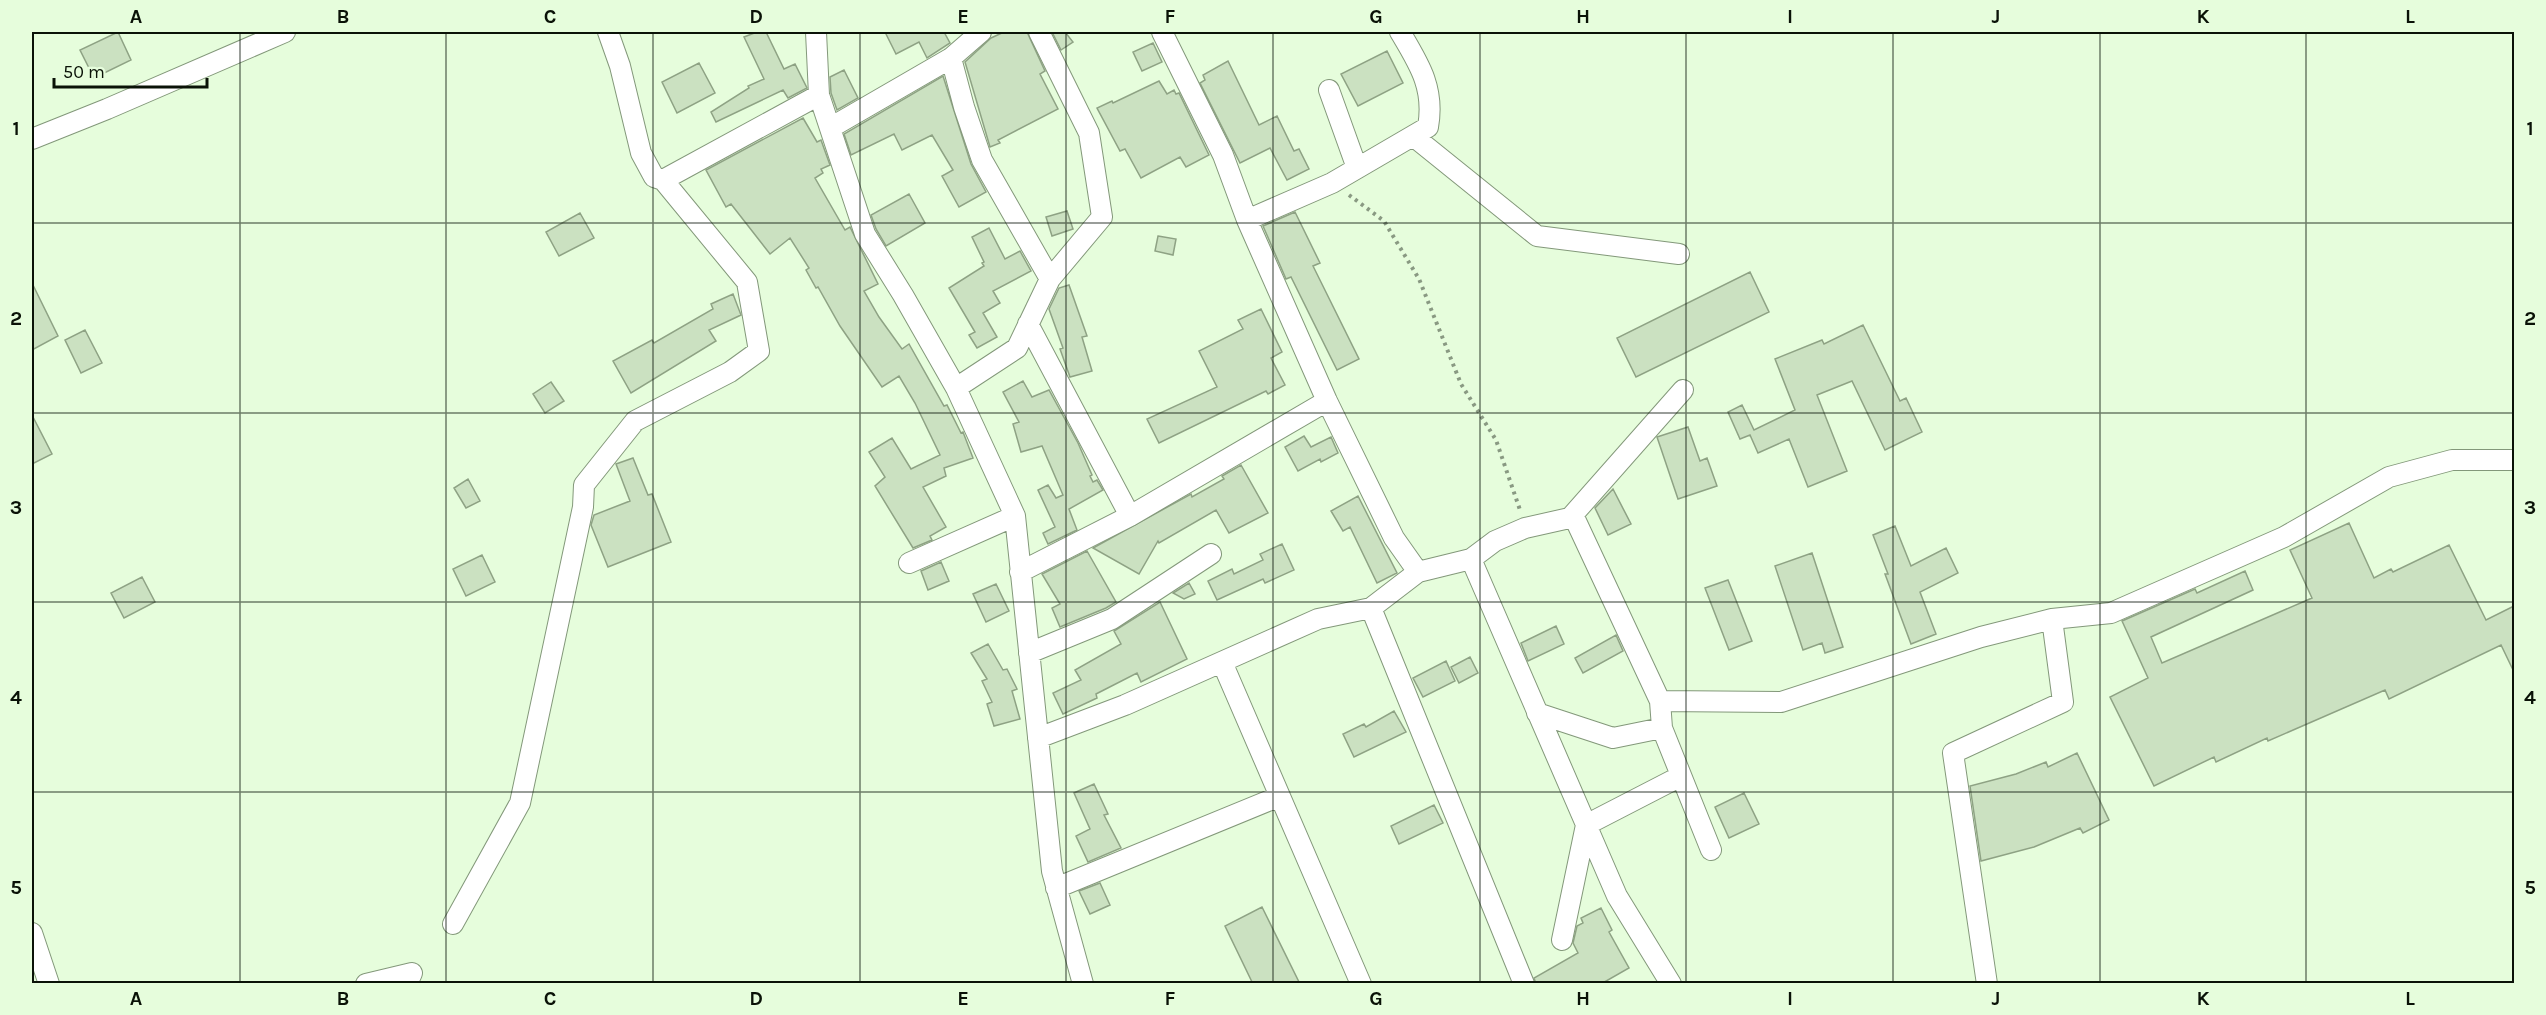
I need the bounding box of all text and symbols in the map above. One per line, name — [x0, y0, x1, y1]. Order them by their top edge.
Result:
text: A — [130, 5, 143, 28]
text: B — [337, 5, 349, 28]
text: C — [544, 5, 556, 28]
text: D — [749, 5, 763, 28]
text: E — [957, 5, 969, 28]
text: F — [1165, 5, 1176, 28]
text: G — [1369, 5, 1383, 28]
text: H — [1576, 5, 1590, 28]
text: I — [1787, 5, 1793, 28]
text: J — [1992, 5, 2000, 28]
text: K — [2196, 5, 2210, 28]
text: L — [2405, 5, 2415, 28]
scale bar — [54, 51, 207, 89]
text: 50 m — [63, 61, 105, 83]
text: 1 — [12, 117, 20, 140]
text: 1 — [2526, 117, 2534, 140]
text: 2 — [10, 307, 22, 330]
text: 2 — [2524, 307, 2536, 330]
text: 3 — [10, 496, 22, 519]
text: 3 — [2524, 496, 2536, 519]
text: 4 — [10, 686, 22, 709]
text: 4 — [2524, 686, 2536, 709]
text: 5 — [10, 876, 22, 899]
text: 5 — [2524, 876, 2536, 899]
text: A — [130, 987, 143, 1010]
text: B — [337, 987, 349, 1010]
text: C — [544, 987, 556, 1010]
text: D — [749, 987, 763, 1010]
text: E — [957, 987, 969, 1010]
text: F — [1165, 987, 1176, 1010]
text: G — [1369, 987, 1383, 1010]
text: H — [1576, 987, 1590, 1010]
text: I — [1787, 987, 1793, 1010]
text: J — [1992, 987, 2000, 1010]
text: K — [2196, 987, 2210, 1010]
text: L — [2405, 987, 2415, 1010]

